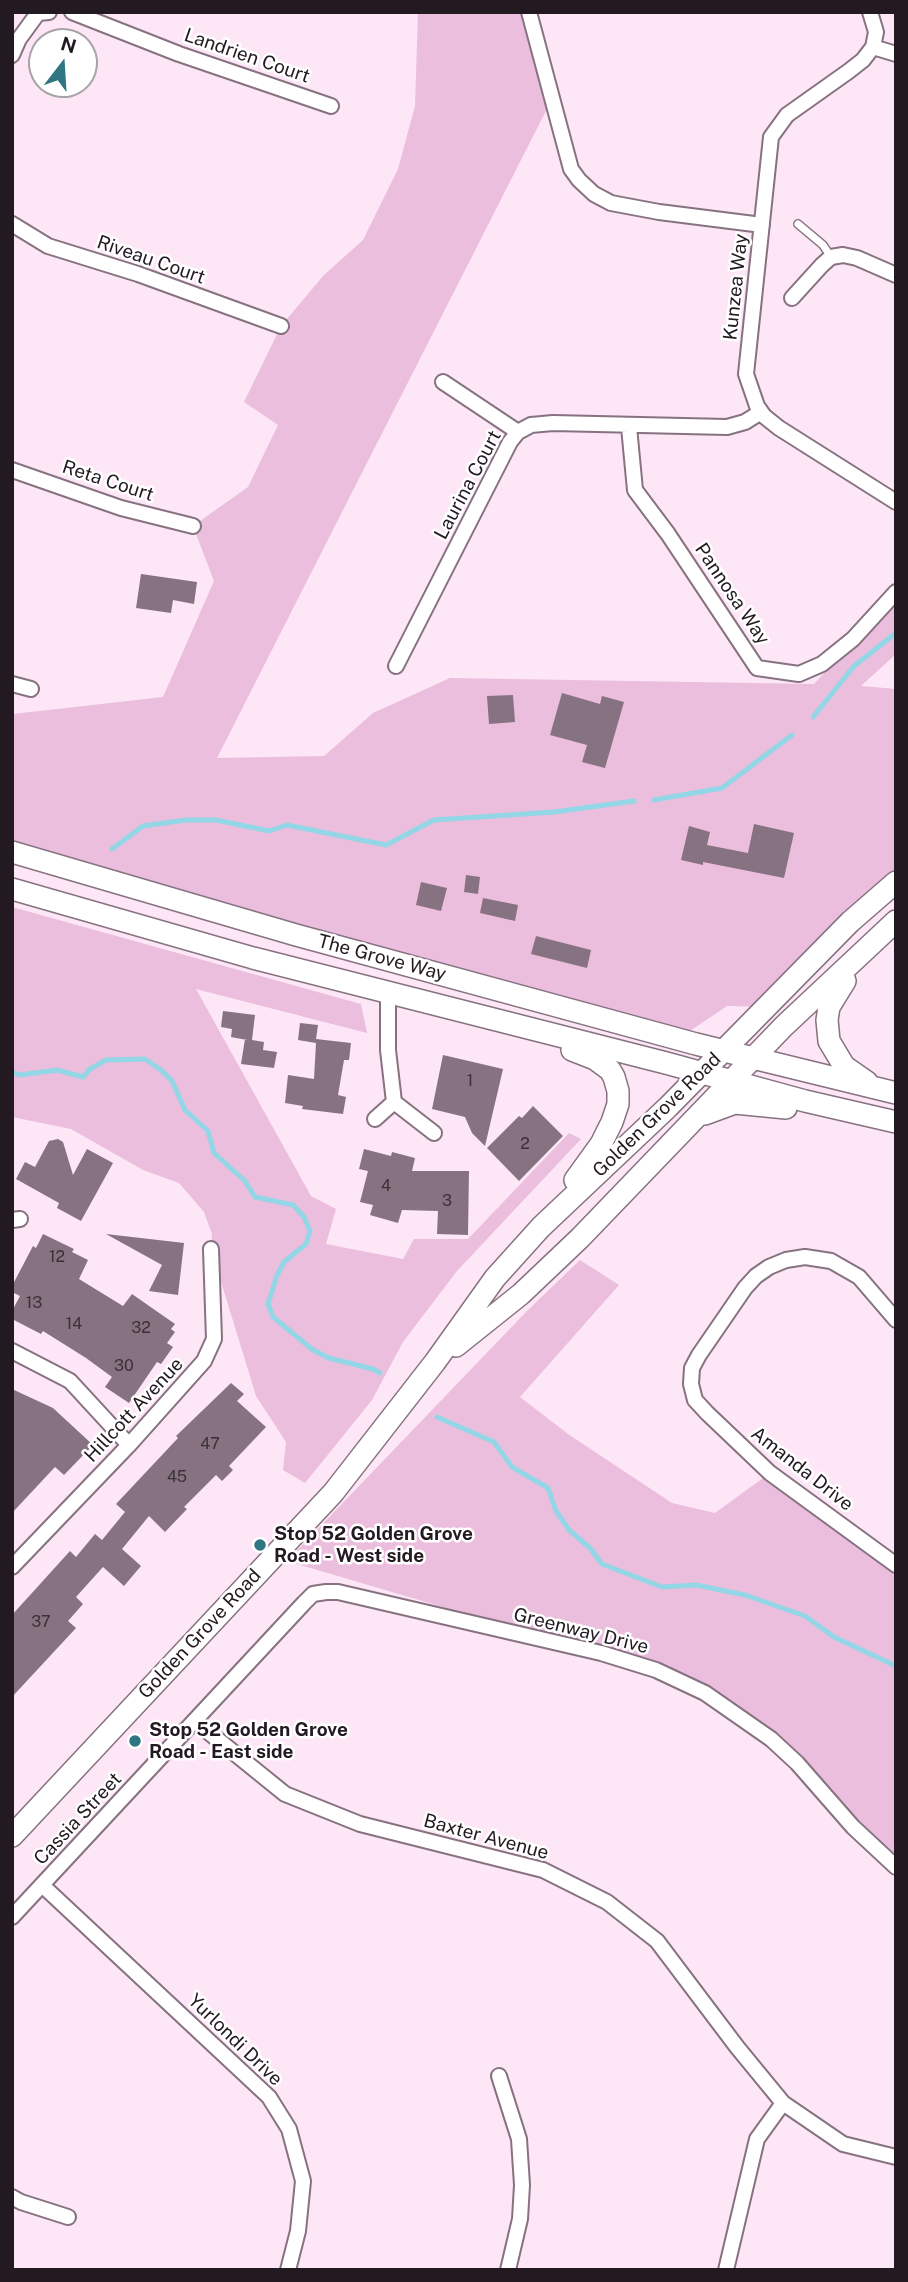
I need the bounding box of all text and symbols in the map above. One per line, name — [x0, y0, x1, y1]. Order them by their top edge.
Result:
street label: Landrien Court — [181, 24, 313, 88]
north arrow — [28, 28, 98, 98]
text: N — [58, 32, 79, 58]
street label: Riveau Court — [94, 231, 208, 289]
street label: Kunzea Way — [719, 233, 753, 341]
street label: Laurina Court — [430, 427, 506, 543]
street label: Reta Court — [59, 456, 157, 506]
street label: Pannosa Way — [690, 539, 774, 649]
street label: The Grove Way — [315, 930, 449, 986]
street label: Golden Grove Road — [588, 1048, 726, 1182]
house number: 1 — [467, 1071, 473, 1091]
house number: 2 — [520, 1134, 530, 1154]
house number: 4 — [381, 1176, 391, 1196]
house number: 3 — [442, 1191, 452, 1211]
house number: 12 — [49, 1247, 65, 1267]
house number: 13 — [26, 1293, 42, 1313]
house number: 14 — [66, 1314, 82, 1334]
house number: 32 — [131, 1318, 151, 1338]
street label: Hillcott Avenue — [80, 1353, 188, 1467]
house number: 30 — [114, 1356, 134, 1376]
street label: Amanda Drive — [746, 1422, 858, 1516]
house number: 47 — [200, 1434, 220, 1454]
house number: 45 — [167, 1467, 187, 1487]
place label: Stop 52 Golden Grove Road - West side — [274, 1523, 473, 1567]
marker: Stop 52 Golden Grove Road - West side — [252, 1537, 268, 1553]
street label: Golden Grove Road — [134, 1564, 266, 1704]
street label: Greenway Drive — [511, 1603, 651, 1659]
house number: 37 — [31, 1612, 51, 1632]
place label: Stop 52 Golden Grove Road - East side — [149, 1719, 348, 1763]
marker: Stop 52 Golden Grove Road - East side — [127, 1733, 143, 1749]
street label: Cassia Street — [29, 1768, 127, 1870]
street label: Baxter Avenue — [421, 1809, 551, 1865]
street label: Yurlondi Drive — [183, 1989, 287, 2091]

